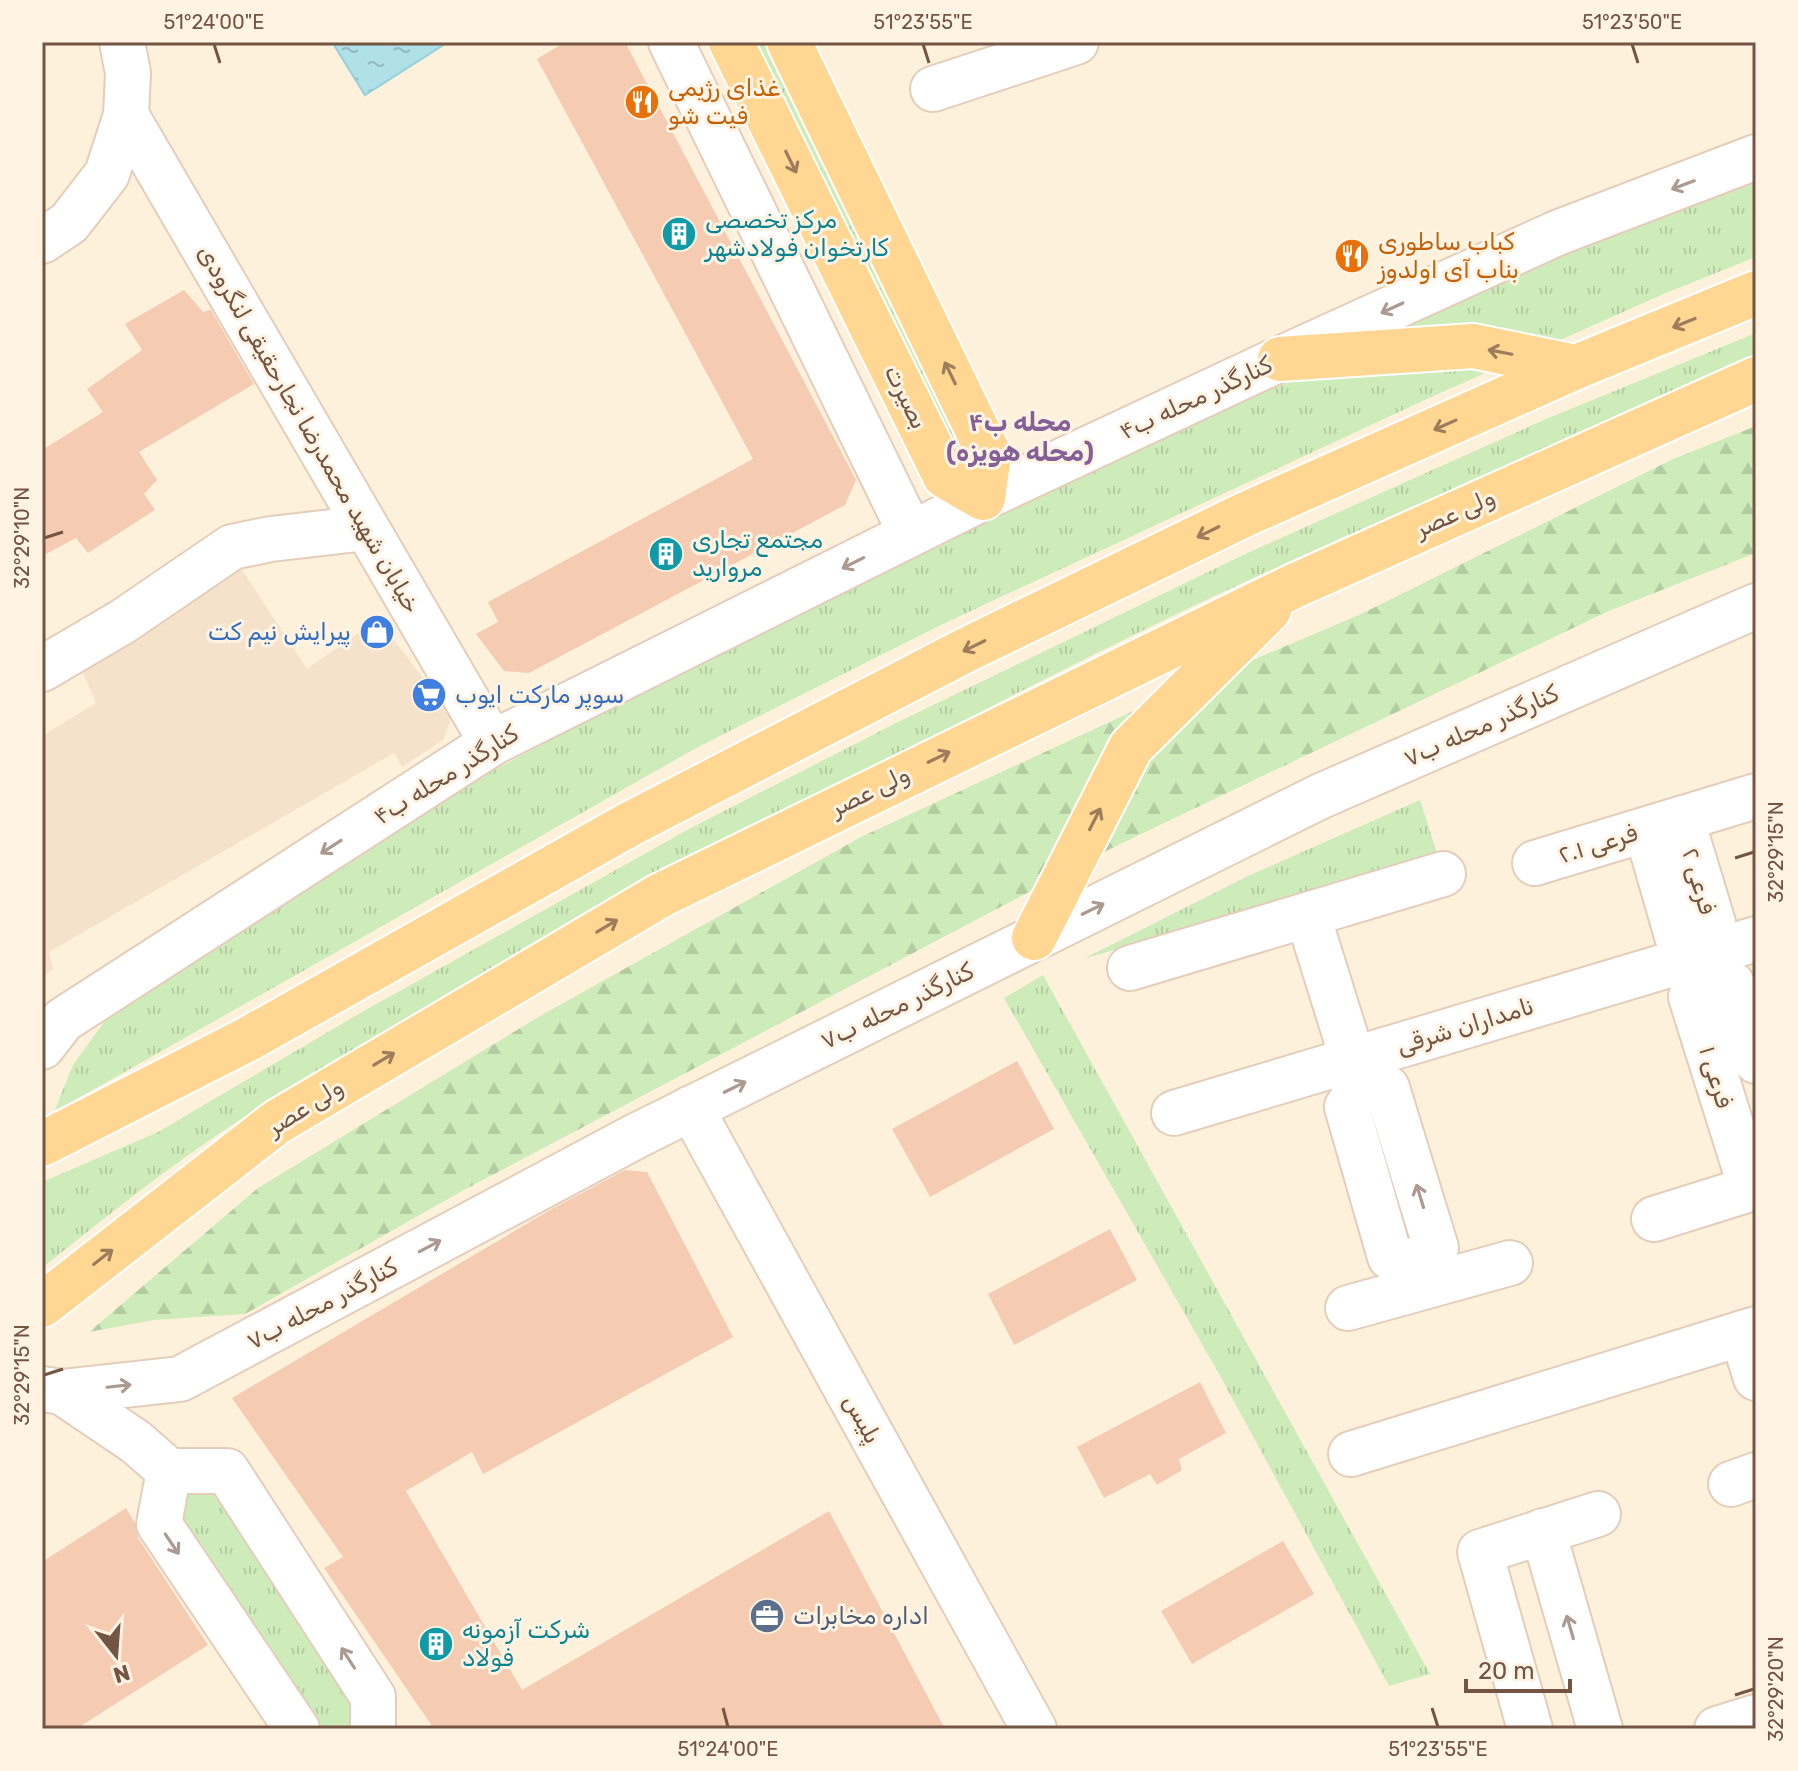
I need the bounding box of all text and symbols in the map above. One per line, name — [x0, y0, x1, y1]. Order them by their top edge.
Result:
text: 51°24'00"E — [164, 10, 264, 34]
text: 51°23'55"E — [873, 10, 973, 34]
text: 51°23'50"E — [1582, 10, 1682, 34]
place label: غذای رژیمی فیت شو — [668, 74, 780, 130]
restaurant icon: غذای رژیمی فیت شو — [623, 83, 661, 121]
one-way arrow — [783, 150, 799, 174]
one-way arrow — [1671, 179, 1696, 193]
place label: مرکز تخصصی کارتخوان فولادشهر — [703, 206, 889, 262]
building icon: مرکز تخصصی کارتخوان فولادشهر — [660, 215, 698, 253]
place label: کباب ساطوری بناب آی اولدوز — [1376, 228, 1519, 284]
restaurant icon: کباب ساطوری بناب آی اولدوز — [1333, 237, 1371, 275]
street label: خیابان شهید محمدرضا نجارحقیقی لنگرودی — [192, 240, 426, 618]
one-way arrow — [1380, 301, 1404, 316]
one-way arrow — [1672, 316, 1697, 331]
one-way arrow — [1488, 343, 1513, 358]
street label: کنارگذر محله ب۴ — [1115, 350, 1277, 446]
street label: بصیرت — [879, 361, 933, 433]
one-way arrow — [942, 362, 957, 386]
district label: محله ب۴ (محله هویزه) — [946, 407, 1094, 468]
one-way arrow — [1433, 419, 1458, 434]
street label: ولی عصر — [1409, 483, 1499, 544]
text: 32°29'10"N — [10, 487, 34, 589]
one-way arrow — [1196, 525, 1220, 540]
place label: مجتمع تجاری مروارید — [692, 526, 823, 582]
building icon: مجتمع تجاری مروارید — [647, 535, 685, 573]
one-way arrow — [842, 555, 866, 571]
shop icon: پیرایش نیم کت — [358, 613, 396, 651]
place label: پیرایش نیم کت — [208, 618, 351, 648]
one-way arrow — [963, 639, 986, 654]
supermarket icon: سوپر مارکت ایوب — [410, 676, 448, 714]
street label: کنارگذر محله ب۷ — [1399, 679, 1563, 773]
place label: سوپر مارکت ایوب — [455, 681, 624, 711]
street label: کنارگذر محله ب۴ — [369, 719, 524, 831]
one-way arrow — [926, 749, 950, 765]
street label: ولی عصر — [824, 760, 914, 823]
text: 32°29'15"N — [1764, 801, 1788, 903]
one-way arrow — [1087, 807, 1103, 831]
street label: فرعی ۲.۱ — [1555, 819, 1641, 869]
one-way arrow — [320, 839, 342, 856]
street label: فرعی ۲ — [1676, 845, 1722, 917]
one-way arrow — [1081, 901, 1105, 916]
one-way arrow — [595, 918, 618, 934]
street label: کنارگذر محله ب۷ — [816, 957, 978, 1055]
street label: نامداران شرقی — [1393, 992, 1537, 1060]
street label: فرعی ۱ — [1693, 1043, 1739, 1111]
one-way arrow — [372, 1051, 395, 1067]
street label: ولی عصر — [260, 1073, 348, 1142]
one-way arrow — [722, 1079, 746, 1094]
one-way arrow — [1412, 1183, 1427, 1209]
one-way arrow — [417, 1238, 441, 1253]
one-way arrow — [92, 1249, 113, 1266]
street label: کنارگذر محله ب۷ — [242, 1252, 402, 1355]
text: 32°29'15"N — [10, 1324, 34, 1426]
one-way arrow — [105, 1378, 132, 1393]
street label: پلیس — [835, 1389, 887, 1450]
one-way arrow — [164, 1532, 180, 1554]
office icon: اداره مخابرات — [748, 1597, 786, 1635]
place label: اداره مخابرات — [793, 1602, 929, 1630]
north arrow — [76, 1615, 156, 1695]
one-way arrow — [1562, 1615, 1577, 1641]
place label: شرکت آزمونه فولاد — [462, 1616, 591, 1672]
building icon: شرکت آزمونه فولاد — [417, 1625, 455, 1663]
text: 32°29'20"N — [1764, 1636, 1788, 1742]
scale bar — [1466, 1643, 1570, 1693]
one-way arrow — [340, 1648, 357, 1670]
text: 20 m — [1478, 1657, 1535, 1685]
text: N — [110, 1658, 133, 1689]
text: 51°24'00"E — [678, 1737, 778, 1761]
text: 51°23'55"E — [1388, 1737, 1488, 1761]

